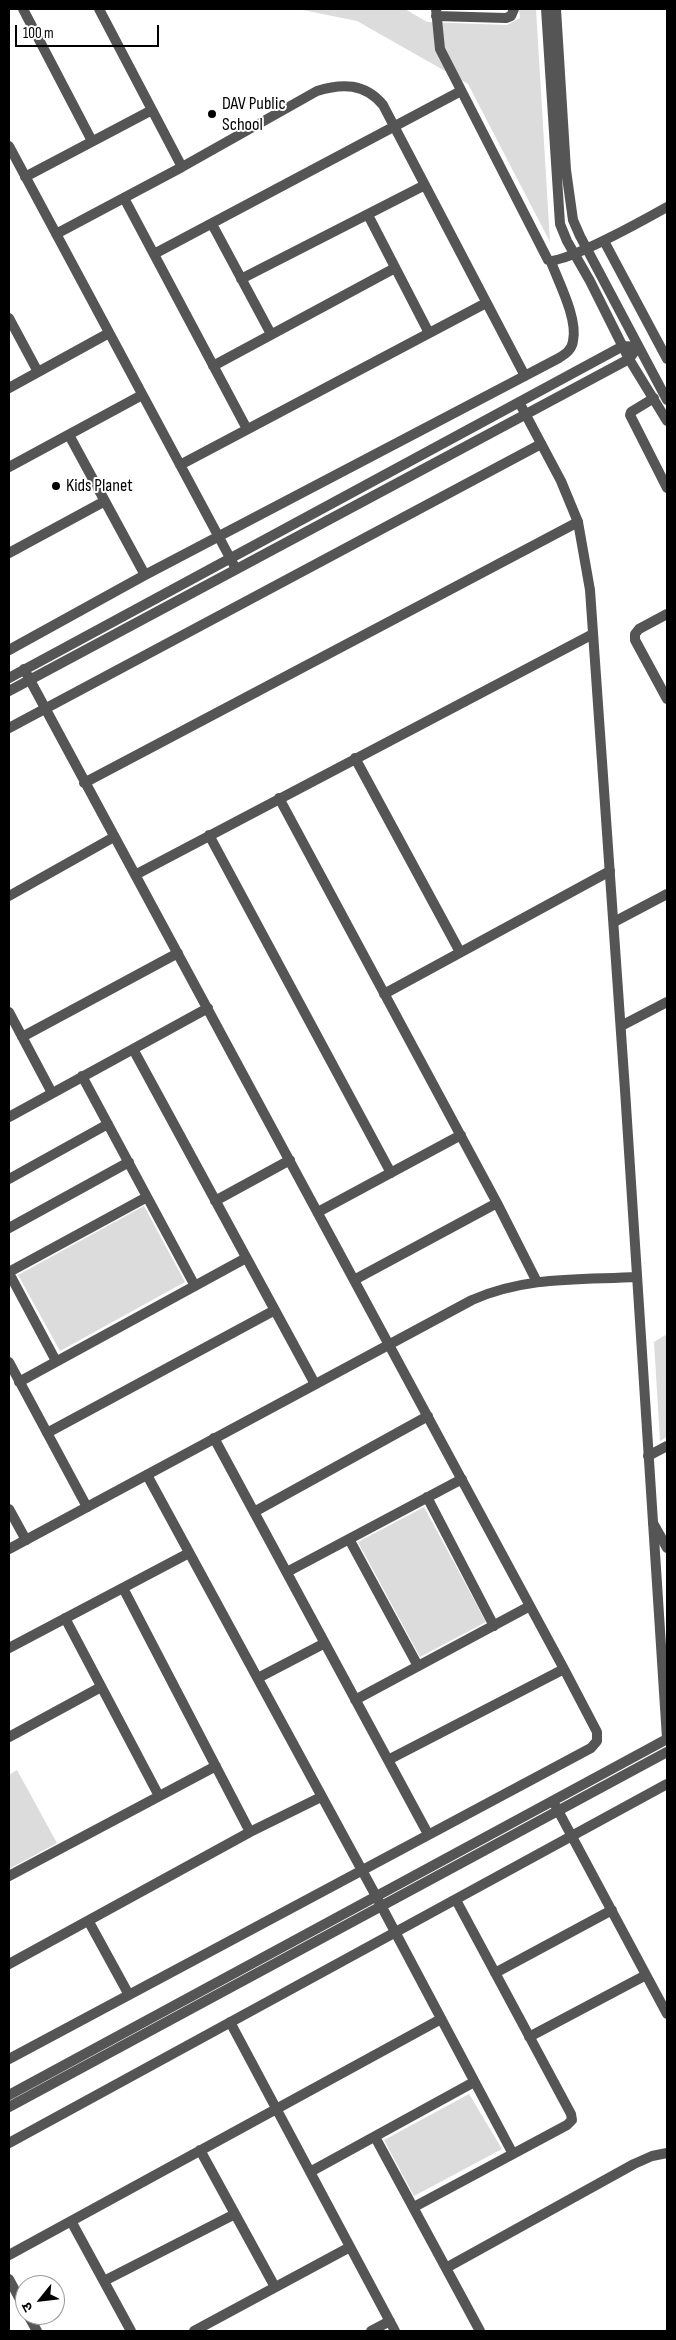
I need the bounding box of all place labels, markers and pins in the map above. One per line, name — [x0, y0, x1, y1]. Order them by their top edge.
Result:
place label: DAV Public School — [222, 93, 286, 136]
marker: DAV Public School — [206, 108, 218, 120]
place label: Kids Planet — [66, 475, 133, 497]
marker: Kids Planet — [50, 480, 62, 492]

